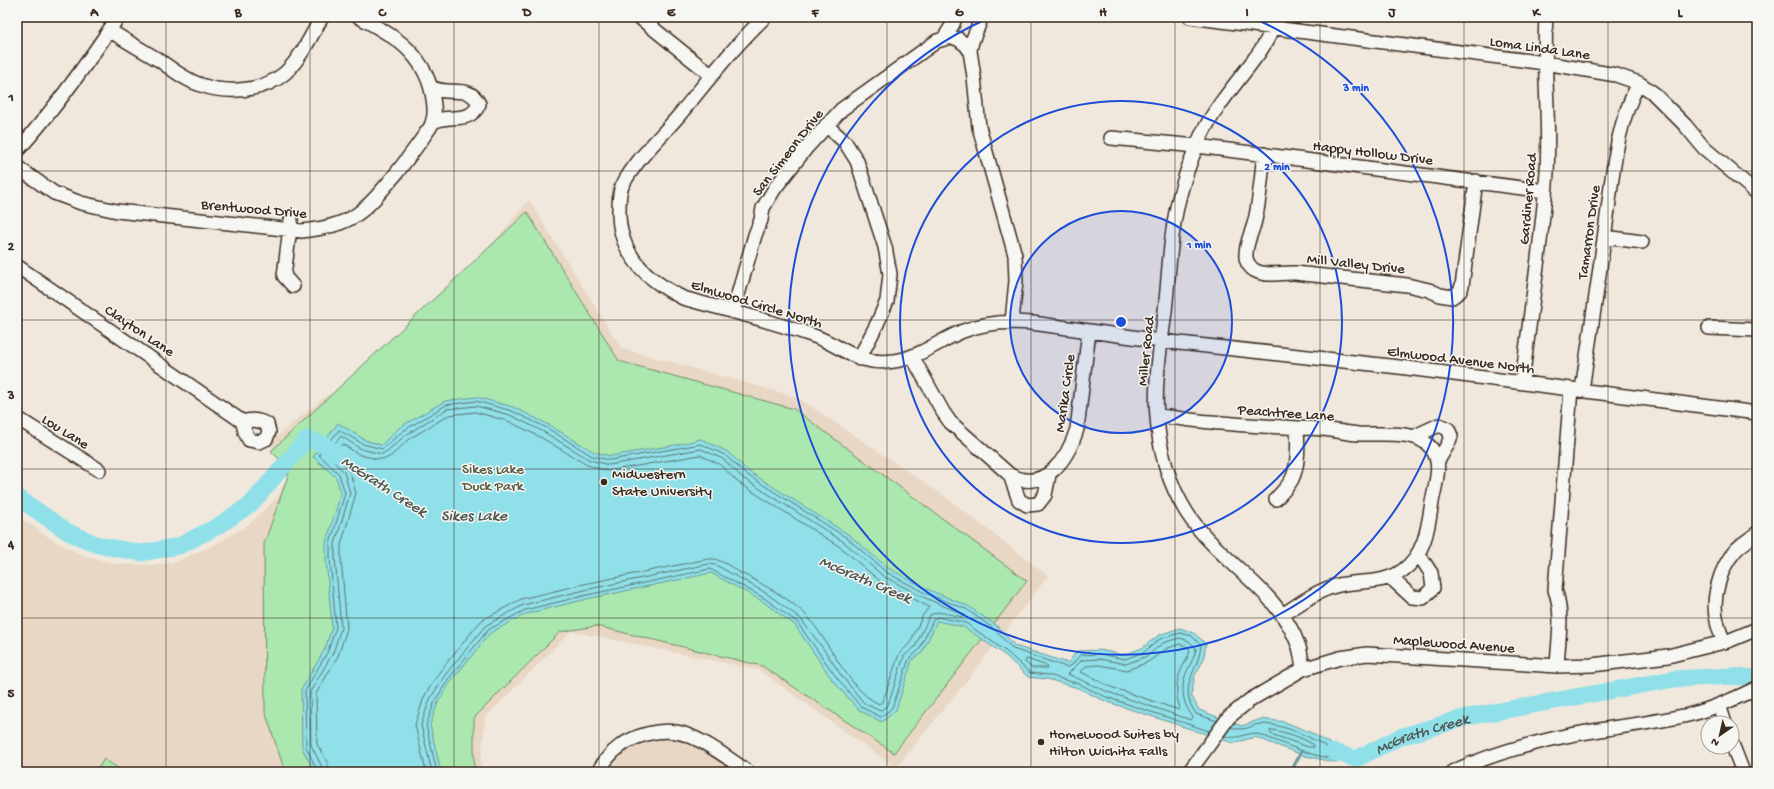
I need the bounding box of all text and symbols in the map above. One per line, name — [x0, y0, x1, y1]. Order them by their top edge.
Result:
text: A — [89, 6, 99, 21]
text: B — [234, 6, 243, 21]
text: C — [377, 6, 387, 21]
text: D — [522, 6, 532, 21]
text: E — [667, 6, 676, 21]
text: F — [811, 6, 820, 21]
text: G — [955, 6, 964, 21]
text: H — [1099, 6, 1107, 21]
text: I — [1245, 6, 1249, 21]
text: J — [1388, 6, 1397, 21]
text: K — [1531, 6, 1541, 21]
text: L — [1678, 6, 1684, 21]
street label: Loma Linda Lane — [1488, 33, 1591, 65]
text: 3 min — [1342, 82, 1369, 96]
text: 1 — [7, 91, 14, 106]
street label: San Simeon Drive — [749, 106, 828, 200]
street label: Happy Hollow Drive — [1312, 138, 1434, 170]
street label: Gardiner Road — [1516, 152, 1542, 246]
text: 2 min — [1264, 161, 1290, 175]
street label: Tamarron Drive — [1574, 184, 1606, 281]
street label: Brentwood Drive — [199, 196, 308, 224]
text: 1 min — [1186, 239, 1212, 253]
text: 2 — [8, 240, 15, 255]
street label: Mill Valley Drive — [1306, 251, 1406, 279]
street label: Elmwood Circle North — [689, 276, 824, 333]
street label: Clayton Lane — [101, 302, 177, 362]
street label: Miller Road — [1134, 314, 1160, 387]
centre of rings — [1114, 315, 1128, 329]
street label: Elmwood Avenue North — [1386, 343, 1536, 379]
street label: Marika Circle — [1052, 353, 1080, 433]
text: 3 — [7, 389, 15, 404]
street label: Peachtree Lane — [1236, 402, 1335, 426]
street label: Lou Lane — [38, 411, 92, 454]
water label: McGrath Creek — [337, 453, 431, 524]
park label: Sikes Lake Duck Park — [462, 461, 525, 496]
place label: Midwestern State University — [612, 466, 712, 501]
marker: Midwestern State University — [599, 477, 609, 487]
water label: Sikes Lake — [441, 508, 508, 527]
text: 4 — [7, 538, 15, 553]
water label: McGrath Creek — [816, 553, 915, 610]
street label: Maplewood Avenue — [1392, 632, 1516, 658]
text: 5 — [8, 687, 15, 702]
water label: McGrath Creek — [1373, 710, 1473, 761]
north arrow — [1700, 715, 1740, 755]
place label: Homewood Suites by Hilton Wichita Falls — [1049, 726, 1179, 761]
text: N — [1709, 735, 1722, 749]
marker: Homewood Suites by Hilton Wichita Falls — [1036, 737, 1046, 747]

